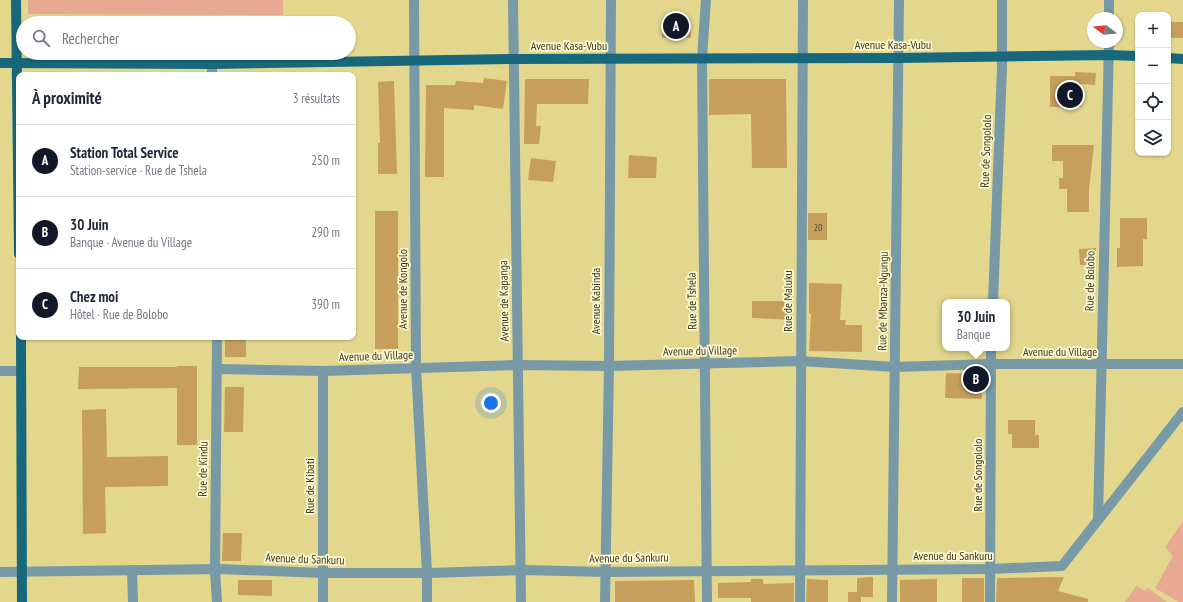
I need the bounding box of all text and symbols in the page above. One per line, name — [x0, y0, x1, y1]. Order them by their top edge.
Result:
pin: A — [663, 11, 689, 41]
north arrow — [1087, 12, 1123, 48]
map controls — [1135, 12, 1171, 156]
button: + — [1135, 12, 1171, 48]
search box — [16, 16, 356, 60]
icon: search — [30, 27, 52, 49]
text: Rechercher — [62, 29, 119, 48]
street label: Avenue Kasa-Vubu — [855, 37, 931, 52]
street label: Avenue Kasa-Vubu — [531, 38, 607, 53]
button: − — [1135, 48, 1171, 84]
pin: C — [1057, 80, 1083, 110]
button: locate — [1135, 84, 1171, 120]
text: À proximité — [32, 87, 102, 109]
text: 3 résultats — [293, 90, 340, 107]
street label: Rue de Songololo — [977, 114, 994, 188]
button: layers — [1135, 120, 1171, 156]
text: Station Total Service — [70, 143, 179, 162]
text: A — [42, 152, 48, 169]
text: 250 m — [311, 152, 340, 169]
text: Station-service · Rue de Tshela — [70, 162, 207, 179]
text: 30 Juin — [70, 215, 109, 234]
house number: 20 — [814, 221, 823, 234]
text: B — [42, 224, 48, 241]
text: 290 m — [311, 224, 340, 241]
text: Banque · Avenue du Village — [70, 234, 192, 251]
street label: Avenue de Kongolo — [395, 249, 410, 329]
street label: Rue de Mbanza-Ngungu — [874, 251, 891, 351]
street label: Rue de Bolobo — [1081, 251, 1098, 311]
street label: Avenue de Kapanga — [495, 260, 512, 342]
street label: Avenue Kabinda — [588, 268, 603, 334]
street label: Rue de Maluku — [780, 270, 795, 332]
street label: Rue de Tshela — [683, 272, 699, 330]
text: Chez moi — [70, 287, 118, 306]
text: C — [42, 296, 48, 313]
text: 390 m — [311, 296, 340, 313]
popup — [942, 299, 1010, 351]
text: Hôtel · Rue de Bolobo — [70, 306, 168, 323]
text: 30 Juin — [957, 307, 995, 326]
text: Banque — [957, 326, 990, 343]
street label: Avenue du Village — [663, 342, 737, 359]
street label: Avenue du Village — [1023, 344, 1097, 359]
street label: Avenue du Village — [339, 347, 413, 364]
pin: B — [963, 364, 989, 394]
your location — [481, 393, 501, 413]
street label: Rue de Songololo — [970, 438, 985, 512]
street label: Rue de Kindu — [195, 441, 210, 497]
street label: Rue de Kibati — [302, 458, 317, 514]
street label: Avenue du Sankuru — [913, 548, 993, 563]
street label: Avenue du Sankuru — [589, 549, 669, 566]
street label: Avenue du Sankuru — [265, 550, 345, 567]

